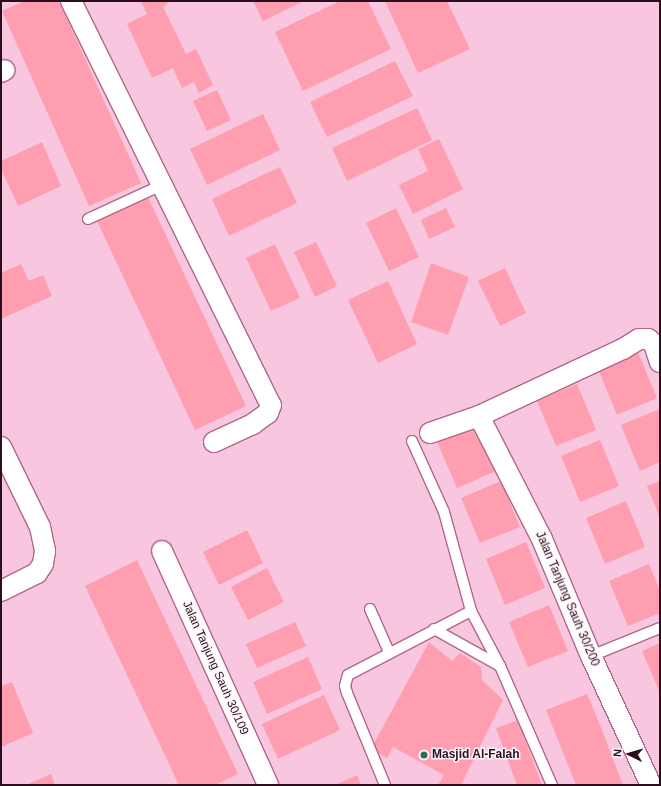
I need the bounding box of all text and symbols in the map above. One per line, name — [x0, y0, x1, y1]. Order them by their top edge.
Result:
street label: Jalan Tanjung Sauh 30/200 — [532, 529, 602, 669]
street label: Jalan Tanjung Sauh 30/109 — [179, 599, 251, 737]
north arrow — [609, 734, 649, 774]
place label: Masjid Al-Falah — [432, 748, 520, 762]
text: N — [611, 748, 623, 757]
marker: Masjid Al-Falah — [419, 750, 429, 760]

